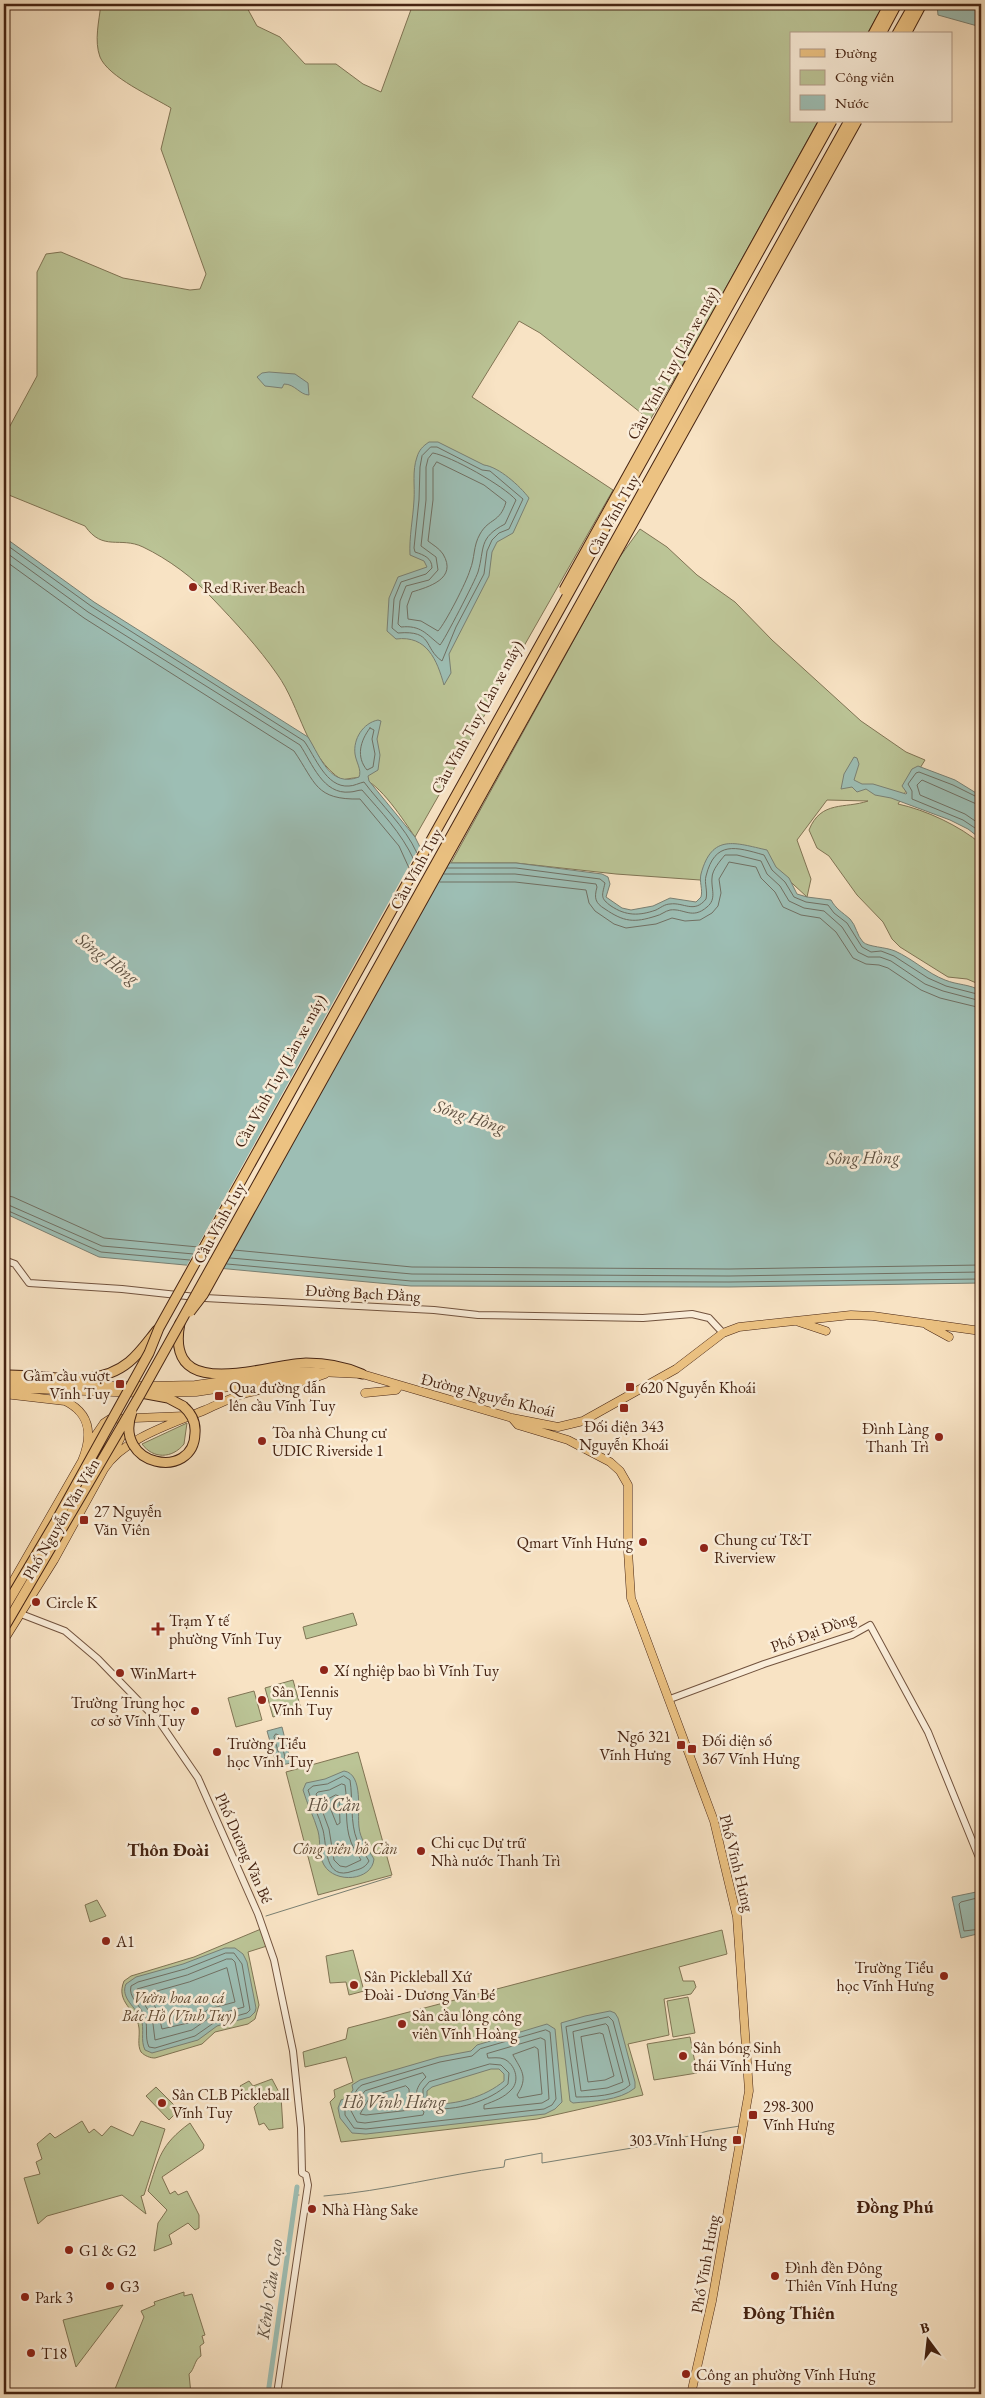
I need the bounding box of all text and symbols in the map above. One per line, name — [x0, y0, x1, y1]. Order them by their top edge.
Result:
legend — [790, 32, 952, 122]
text: Đường — [835, 43, 877, 62]
text: Công viên — [835, 67, 895, 86]
text: Nước — [835, 93, 869, 112]
street label: Cầu Vĩnh Tuy (Làn xe máy) — [622, 283, 724, 443]
street label: Cầu Vĩnh Tuy — [582, 470, 644, 559]
place label: Red River Beach — [203, 577, 305, 598]
marker: Red River Beach — [187, 581, 199, 593]
street label: Cầu Vĩnh Tuy (Làn xe máy) — [426, 637, 528, 797]
street label: Cầu Vĩnh Tuy — [385, 824, 447, 913]
water label: Sông Hồng — [70, 926, 145, 990]
street label: Cầu Vĩnh Tuy (Làn xe máy) — [229, 991, 331, 1151]
water label: Sông Hồng — [430, 1093, 509, 1139]
water label: Sông Hồng — [825, 1145, 900, 1170]
street label: Cầu Vĩnh Tuy — [188, 1178, 250, 1267]
street label: Đường Bạch Đằng — [305, 1279, 422, 1307]
place label: Gầm cầu vượt Vĩnh Tuy — [23, 1365, 111, 1404]
street label: Đường Nguyễn Khoái — [419, 1368, 557, 1422]
place label: Qua đường dẫn lên cầu Vĩnh Tuy — [229, 1377, 336, 1416]
place label: 620 Nguyễn Khoái — [640, 1377, 756, 1398]
marker: Gầm cầu vượt Vĩnh Tuy — [114, 1378, 126, 1390]
marker: 620 Nguyễn Khoái — [624, 1381, 636, 1393]
marker: Qua đường dẫn lên cầu Vĩnh Tuy — [213, 1390, 225, 1402]
marker: Đối diện 343 Nguyễn Khoái — [618, 1402, 630, 1414]
place label: Đối diện 343 Nguyễn Khoái — [579, 1416, 669, 1455]
place label: Đình Làng Thanh Trì — [862, 1418, 930, 1457]
place label: Tòa nhà Chung cư UDIC Riverside 1 — [272, 1422, 387, 1461]
marker: Đình Làng Thanh Trì — [933, 1431, 945, 1443]
marker: Tòa nhà Chung cư UDIC Riverside 1 — [256, 1435, 268, 1447]
street label: Phố Nguyễn Văn Viên — [18, 1454, 105, 1584]
place label: 27 Nguyễn Văn Viên — [94, 1501, 162, 1540]
marker: 27 Nguyễn Văn Viên — [78, 1514, 90, 1526]
place label: Chung cư T&T Riverview — [714, 1529, 811, 1568]
place label: Qmart Vĩnh Hưng — [517, 1532, 634, 1553]
marker: Qmart Vĩnh Hưng — [637, 1536, 649, 1548]
marker: Chung cư T&T Riverview — [698, 1542, 710, 1554]
place label: Circle K — [46, 1592, 98, 1613]
marker: Circle K — [30, 1596, 42, 1608]
street label: Phố Đại Đồng — [768, 1607, 859, 1657]
place label: Trạm Y tế phường Vĩnh Tuy — [169, 1610, 282, 1649]
marker: Trạm Y tế phường Vĩnh Tuy — [151, 1622, 165, 1636]
place label: Xí nghiệp bao bì Vĩnh Tuy — [333, 1660, 500, 1681]
place label: WinMart+ — [130, 1663, 197, 1684]
marker: Xí nghiệp bao bì Vĩnh Tuy — [318, 1664, 330, 1676]
marker: WinMart+ — [114, 1667, 126, 1679]
place label: Sân Tennis Vĩnh Tuy — [272, 1681, 339, 1720]
place label: Trường Trung học cơ sở Vĩnh Tuy — [71, 1692, 186, 1731]
marker: Sân Tennis Vĩnh Tuy — [256, 1694, 268, 1706]
marker: Trường Trung học cơ sở Vĩnh Tuy — [189, 1705, 201, 1717]
place label: Ngõ 321 Vĩnh Hưng — [599, 1726, 672, 1765]
place label: Đối diện số 367 Vĩnh Hưng — [702, 1730, 801, 1769]
place label: Trường Tiểu học Vĩnh Tuy — [227, 1733, 314, 1772]
marker: Ngõ 321 Vĩnh Hưng — [675, 1739, 687, 1751]
marker: Đối diện số 367 Vĩnh Hưng — [686, 1743, 698, 1755]
marker: Trường Tiểu học Vĩnh Tuy — [211, 1746, 223, 1758]
street label: Phố Dương Văn Bé — [210, 1789, 278, 1907]
water label: Hồ Cần — [306, 1793, 361, 1816]
street label: Phố Vĩnh Hưng — [715, 1812, 760, 1915]
place label: Chi cục Dự trữ Nhà nước Thanh Trì — [431, 1832, 560, 1871]
district label: Thôn Đoài — [127, 1838, 210, 1861]
park label: Công viên hồ Cần — [292, 1838, 398, 1859]
marker: Chi cục Dự trữ Nhà nước Thanh Trì — [415, 1845, 427, 1857]
place label: A1 — [115, 1931, 135, 1952]
marker: A1 — [100, 1935, 112, 1947]
place label: Trường Tiểu học Vĩnh Hưng — [837, 1957, 935, 1996]
place label: Sân Pickleball Xứ Đoài - Dương Văn Bé — [364, 1966, 495, 2005]
marker: Trường Tiểu học Vĩnh Hưng — [938, 1970, 950, 1982]
marker: Sân Pickleball Xứ Đoài - Dương Văn Bé — [348, 1979, 360, 1991]
park label: Vườn hoa ao cá Bác Hồ (Vĩnh Tuy) — [121, 1987, 236, 2026]
place label: Sân cầu lông công viên Vĩnh Hoàng — [412, 2005, 523, 2044]
marker: Sân cầu lông công viên Vĩnh Hoàng — [396, 2018, 408, 2030]
place label: Sân bóng Sinh thái Vĩnh Hưng — [693, 2037, 792, 2076]
marker: Sân bóng Sinh thái Vĩnh Hưng — [677, 2050, 689, 2062]
place label: Sân CLB Pickleball Vĩnh Tuy — [172, 2084, 290, 2123]
water label: Hồ Vĩnh Hưng — [342, 2090, 446, 2114]
place label: 298-300 Vĩnh Hưng — [763, 2096, 836, 2135]
marker: Sân CLB Pickleball Vĩnh Tuy — [156, 2097, 168, 2109]
marker: 298-300 Vĩnh Hưng — [747, 2109, 759, 2121]
place label: 303 Vĩnh Hưng — [629, 2130, 728, 2151]
marker: 303 Vĩnh Hưng — [731, 2134, 743, 2146]
district label: Đồng Phú — [856, 2195, 934, 2218]
place label: Nhà Hàng Sake — [322, 2199, 418, 2220]
marker: Nhà Hàng Sake — [306, 2203, 318, 2215]
street label: Phố Vĩnh Hưng — [686, 2212, 724, 2315]
water label: Kênh Cầu Gạo — [250, 2237, 287, 2342]
place label: G1 & G2 — [79, 2240, 137, 2261]
marker: G1 & G2 — [63, 2244, 75, 2256]
place label: Đình đền Đông Thiên Vĩnh Hưng — [785, 2257, 898, 2296]
marker: Đình đền Đông Thiên Vĩnh Hưng — [769, 2270, 781, 2282]
place label: G3 — [120, 2276, 140, 2297]
marker: G3 — [104, 2280, 116, 2292]
place label: Park 3 — [35, 2287, 73, 2308]
marker: Park 3 — [19, 2291, 31, 2303]
district label: Đông Thiên — [743, 2301, 835, 2324]
north arrow — [902, 2316, 952, 2366]
text: B — [918, 2318, 931, 2337]
place label: T18 — [41, 2343, 67, 2364]
marker: T18 — [25, 2347, 37, 2359]
place label: Công an phường Vĩnh Hưng — [696, 2364, 877, 2385]
marker: Công an phường Vĩnh Hưng — [680, 2368, 692, 2380]

